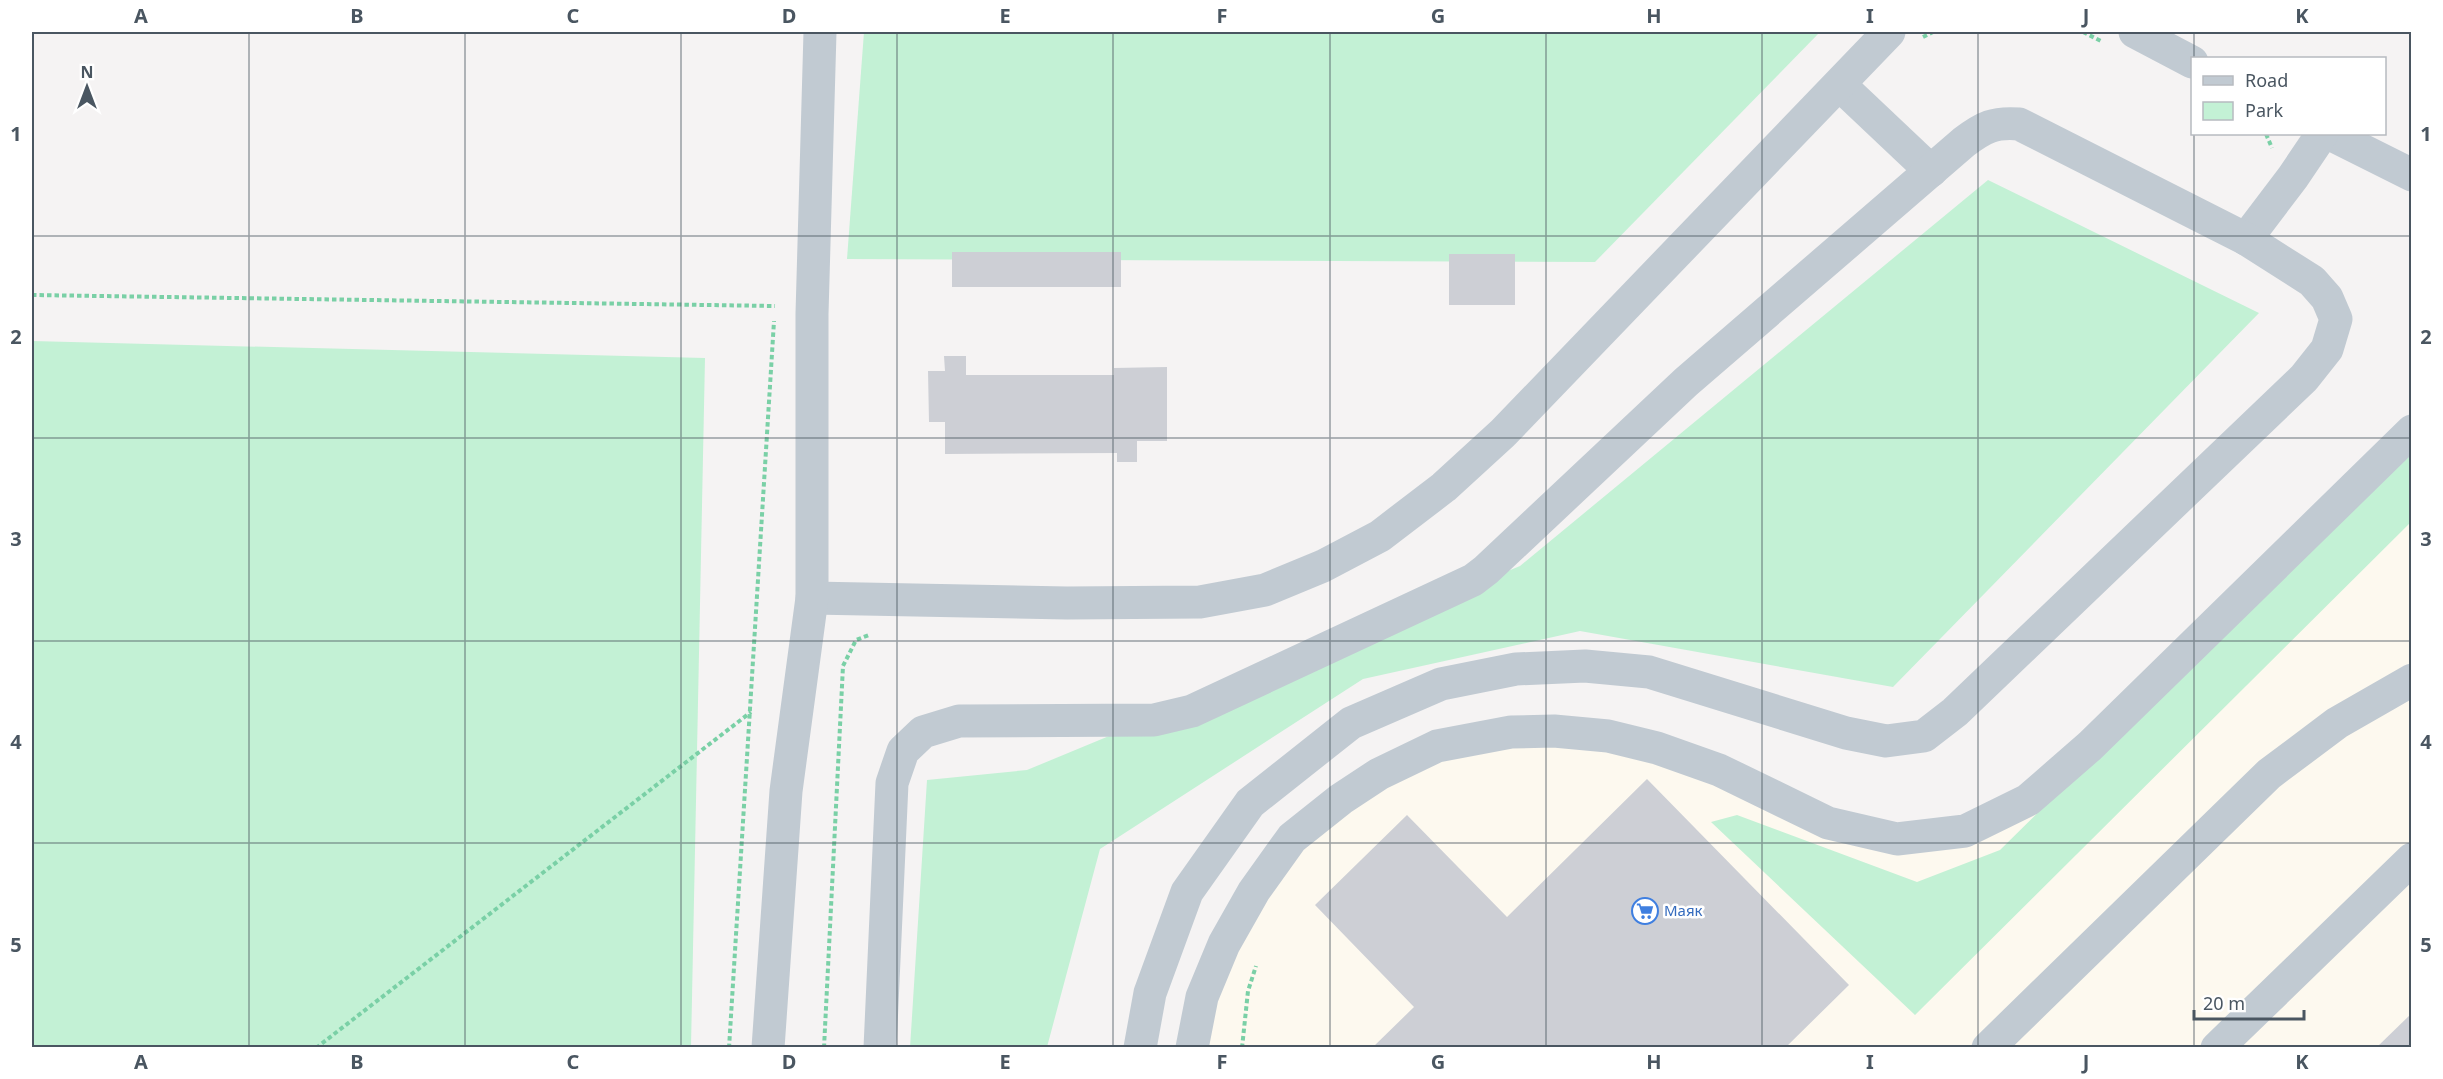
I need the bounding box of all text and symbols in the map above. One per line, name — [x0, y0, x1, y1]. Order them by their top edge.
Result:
text: A — [134, 2, 148, 29]
text: B — [350, 2, 364, 29]
text: C — [567, 2, 580, 29]
text: D — [782, 2, 796, 29]
text: E — [999, 2, 1011, 29]
text: F — [1217, 2, 1227, 29]
text: G — [1431, 2, 1445, 29]
text: H — [1646, 2, 1662, 29]
text: I — [1866, 2, 1874, 29]
text: J — [2081, 2, 2089, 29]
text: K — [2295, 2, 2309, 29]
north arrow — [57, 57, 117, 117]
legend — [2191, 57, 2386, 135]
text: N — [80, 61, 94, 83]
text: Road — [2245, 68, 2288, 92]
text: Park — [2245, 98, 2283, 122]
text: 1 — [10, 120, 22, 147]
text: 1 — [2420, 120, 2432, 147]
text: 2 — [10, 323, 22, 350]
text: 2 — [2420, 323, 2432, 350]
text: 3 — [10, 525, 22, 552]
text: 3 — [2420, 525, 2432, 552]
text: 4 — [10, 728, 22, 755]
text: 4 — [2420, 728, 2432, 755]
supermarket icon: Маяк — [1630, 896, 1660, 926]
place label: Маяк — [1664, 900, 1703, 920]
text: 5 — [10, 931, 22, 958]
text: 5 — [2420, 931, 2432, 958]
scale bar — [2194, 983, 2304, 1021]
text: 20 m — [2203, 991, 2245, 1015]
text: A — [134, 1048, 148, 1075]
text: B — [350, 1048, 364, 1075]
text: C — [567, 1048, 580, 1075]
text: D — [782, 1048, 796, 1075]
text: E — [999, 1048, 1011, 1075]
text: F — [1217, 1048, 1227, 1075]
text: G — [1431, 1048, 1445, 1075]
text: H — [1646, 1048, 1662, 1075]
text: I — [1866, 1048, 1874, 1075]
text: J — [2081, 1048, 2089, 1075]
text: K — [2295, 1048, 2309, 1075]

